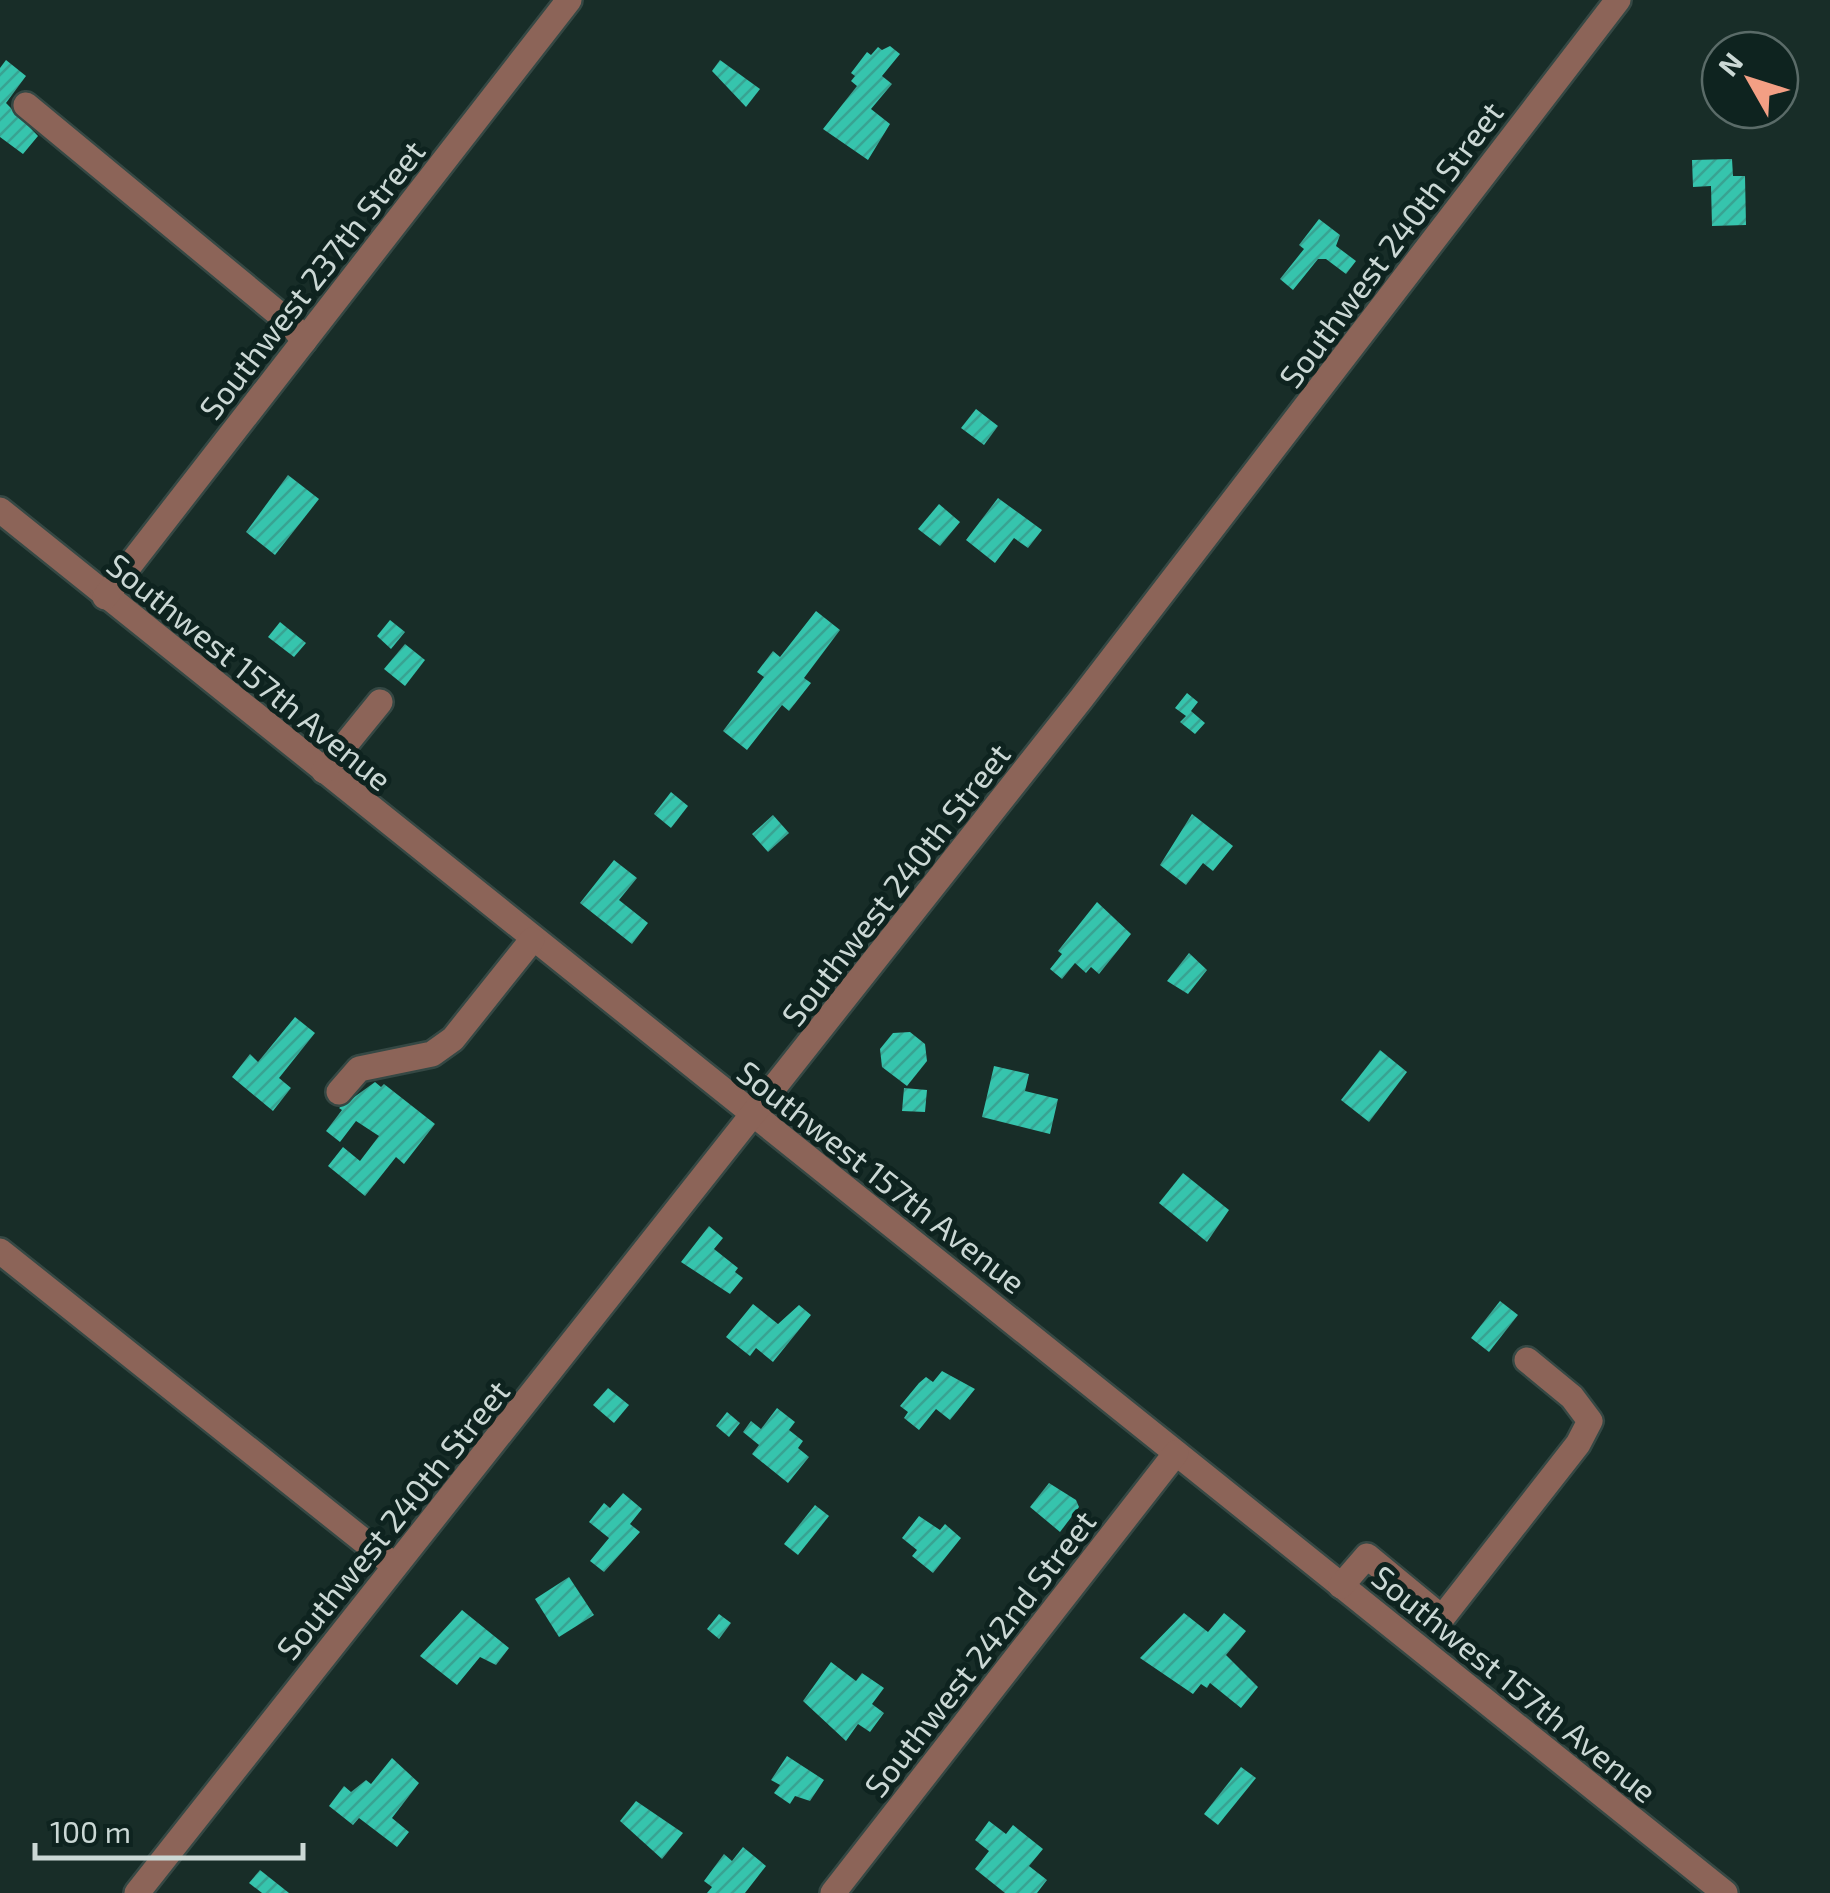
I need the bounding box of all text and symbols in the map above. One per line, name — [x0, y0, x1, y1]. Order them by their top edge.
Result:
north arrow — [1700, 30, 1800, 130]
text: N — [1710, 45, 1749, 82]
street label: Southwest 240th Street — [1270, 94, 1510, 394]
street label: Southwest 237th Street — [190, 132, 432, 426]
street label: Southwest 157th Avenue — [100, 545, 400, 797]
street label: Southwest 240th Street — [773, 735, 1017, 1033]
street label: Southwest 157th Avenue — [730, 1052, 1034, 1300]
street label: Southwest 240th Street — [268, 1372, 516, 1666]
street label: Southwest 242nd Street — [855, 1502, 1103, 1804]
street label: Southwest 157th Avenue — [1365, 1557, 1665, 1809]
scale bar — [35, 1798, 302, 1860]
text: 100 m — [50, 1813, 131, 1849]

